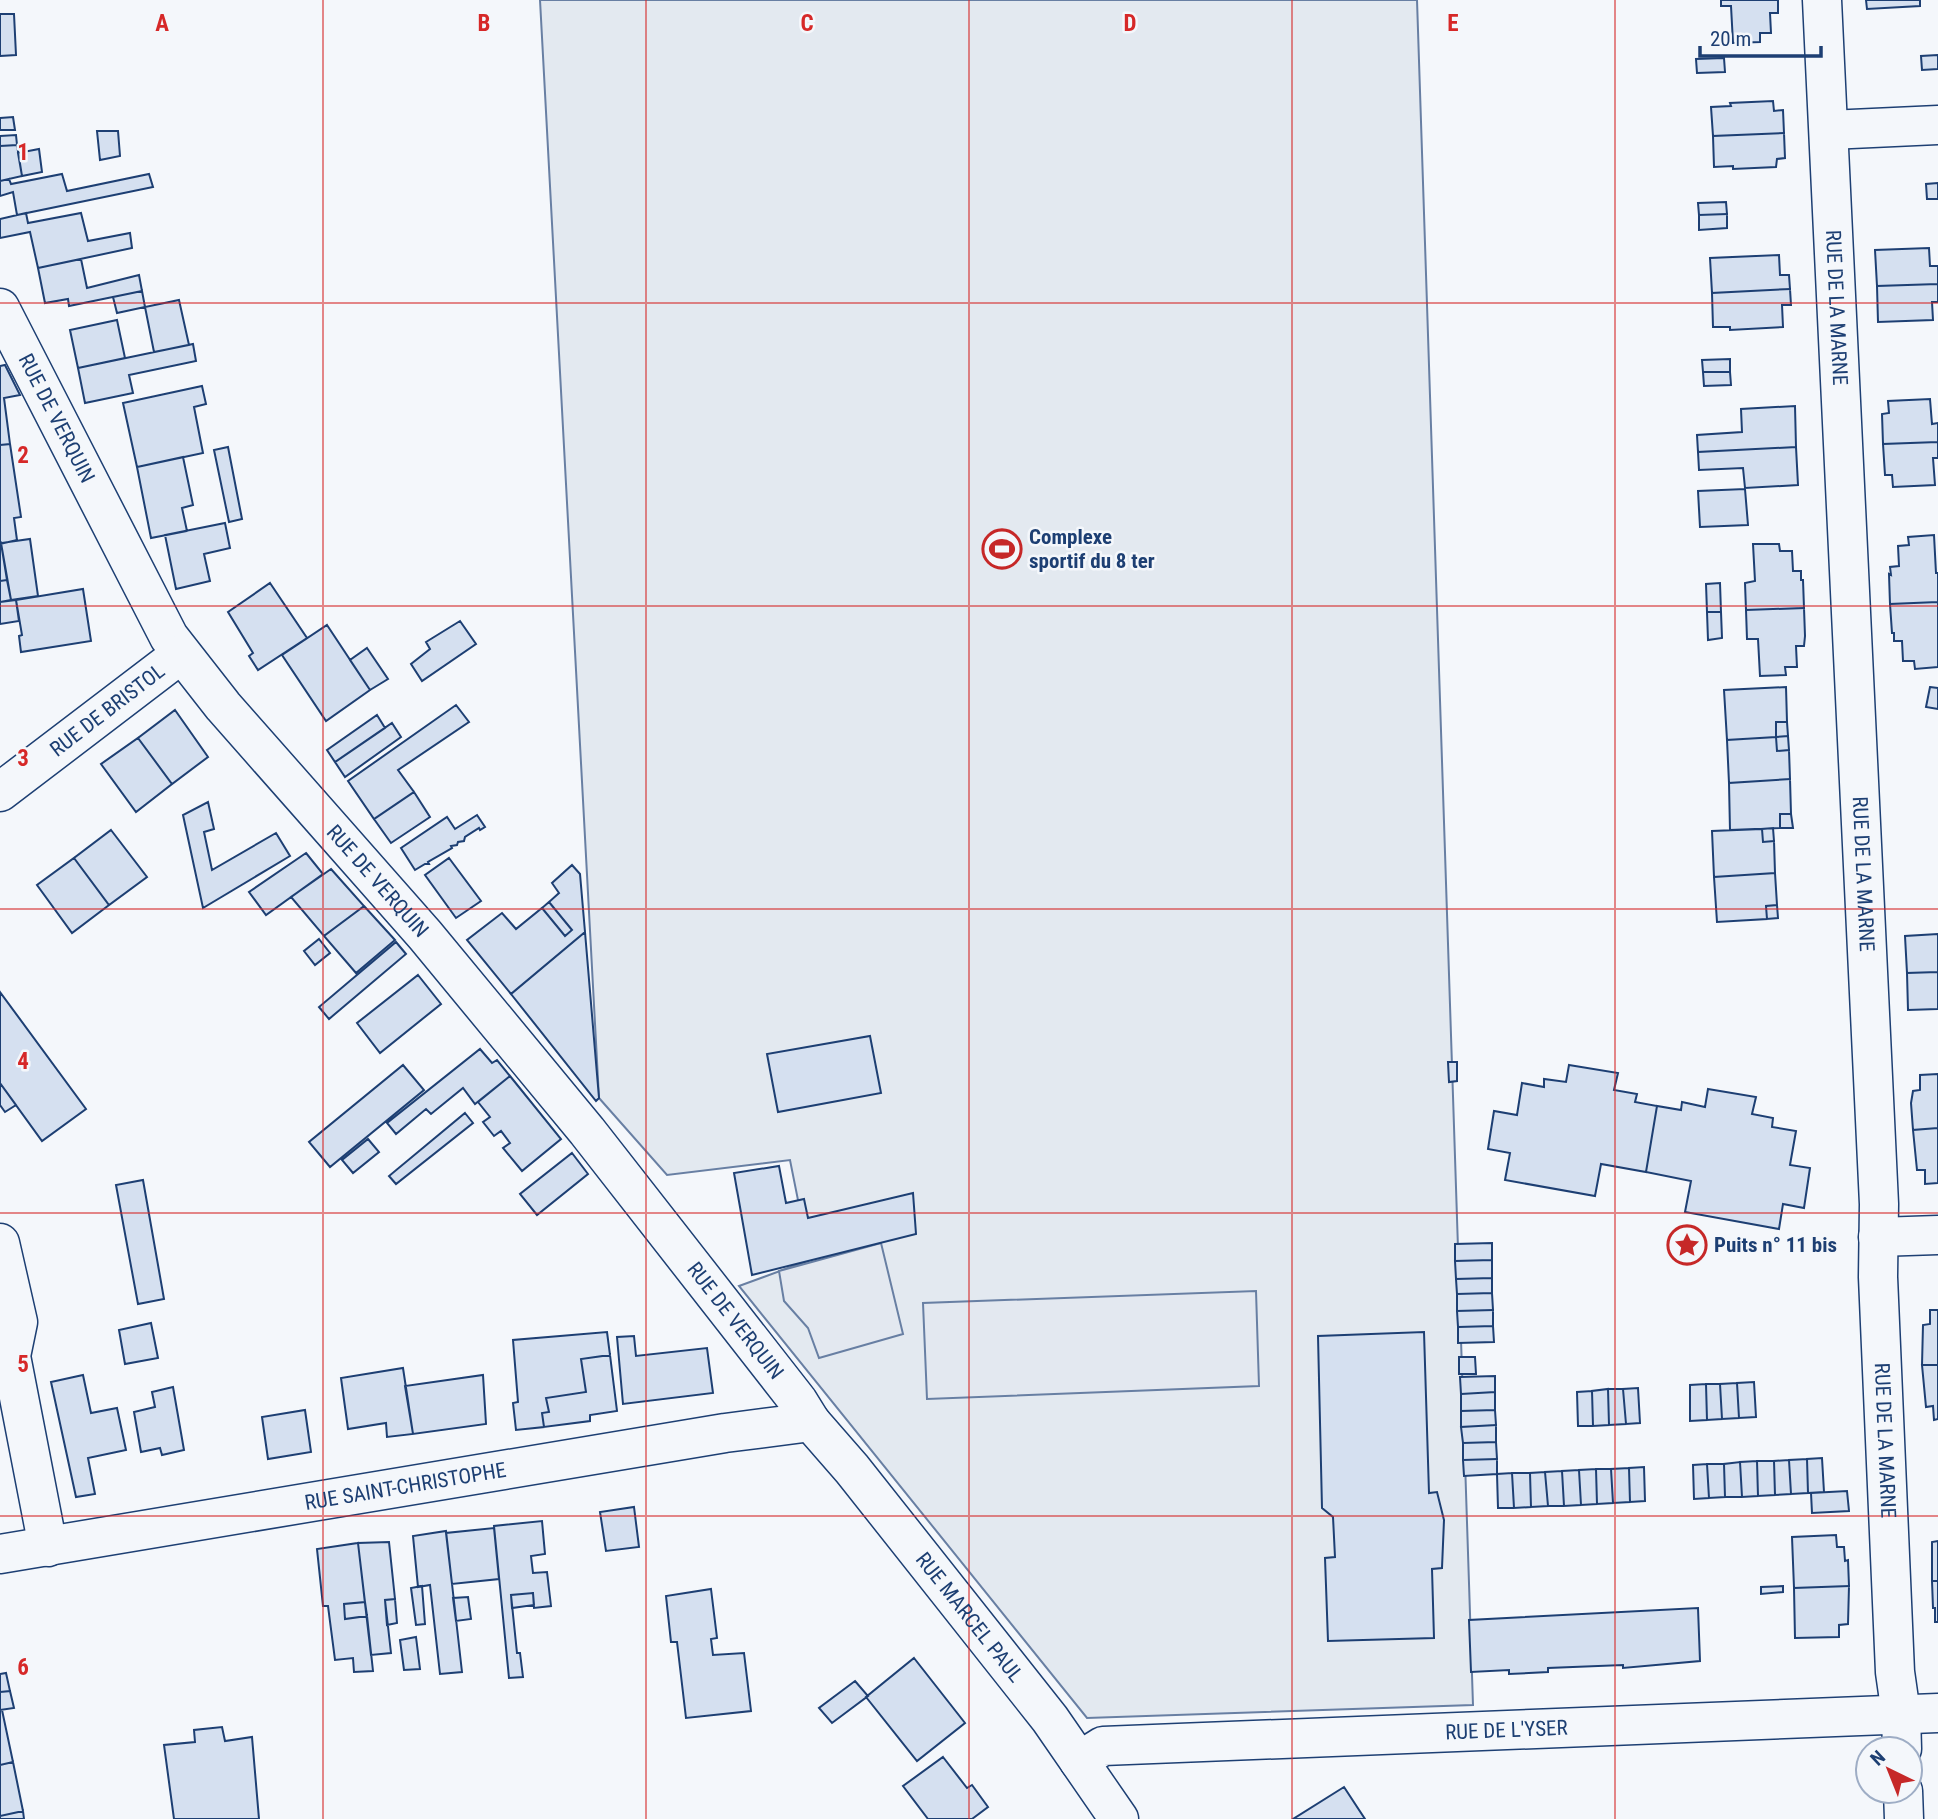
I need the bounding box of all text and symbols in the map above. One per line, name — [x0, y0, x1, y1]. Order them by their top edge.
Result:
text: A — [155, 10, 169, 37]
text: B — [478, 10, 490, 37]
text: C — [800, 10, 814, 37]
text: D — [1124, 10, 1137, 37]
text: E — [1447, 10, 1459, 37]
scale bar — [1700, 14, 1821, 58]
text: 20 m — [1710, 27, 1751, 51]
text: 1 — [17, 139, 29, 166]
street label: RUE DE LA MARNE — [1821, 229, 1852, 386]
street label: RUE DE VERQUIN — [14, 350, 100, 487]
text: 2 — [17, 442, 29, 469]
place label: Complexe sportif du 8 ter — [1029, 525, 1155, 573]
sports icon: Complexe sportif du 8 ter — [981, 528, 1023, 570]
street label: RUE DE BRISTOL — [45, 659, 169, 761]
text: 3 — [17, 745, 29, 772]
street label: RUE DE LA MARNE — [1848, 796, 1879, 952]
street label: RUE DE VERQUIN — [322, 820, 433, 942]
text: 4 — [17, 1048, 29, 1075]
place icon: Puits n° 11 bis — [1666, 1224, 1708, 1266]
place label: Puits n° 11 bis — [1714, 1233, 1837, 1257]
street label: RUE DE VERQUIN — [682, 1258, 788, 1384]
text: 5 — [17, 1351, 29, 1378]
street label: RUE DE LA MARNE — [1870, 1362, 1900, 1519]
street label: RUE SAINT-CHRISTOPHE — [303, 1458, 508, 1515]
street label: RUE MARCEL PAUL — [911, 1548, 1028, 1687]
text: 6 — [17, 1654, 29, 1681]
street label: RUE DE L'YSER — [1445, 1716, 1568, 1744]
north arrow — [1854, 1735, 1924, 1805]
text: N — [1866, 1746, 1890, 1770]

